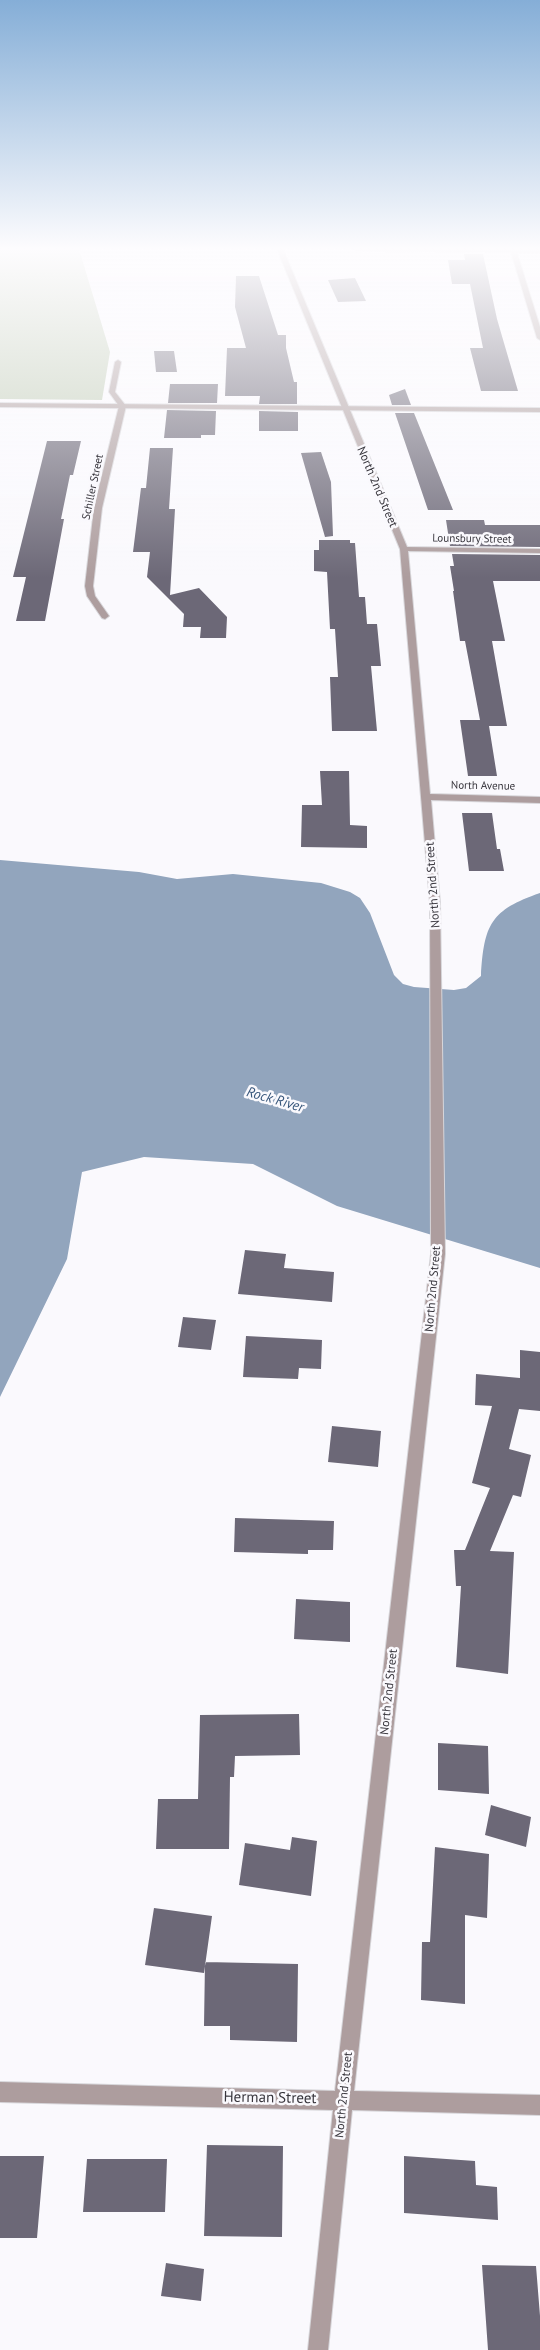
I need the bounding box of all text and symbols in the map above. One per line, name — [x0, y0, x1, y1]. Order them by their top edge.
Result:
street label: North 2nd Street — [354, 445, 400, 529]
street label: Schiller Street — [80, 453, 106, 521]
street label: Lounsbury Street — [432, 532, 512, 546]
street label: North Avenue — [451, 779, 515, 793]
street label: North 2nd Street — [423, 842, 443, 928]
water label: Rock River — [244, 1084, 306, 1116]
street label: North 2nd Street — [422, 1245, 444, 1333]
street label: North 2nd Street — [377, 1648, 401, 1736]
street label: North 2nd Street — [332, 2051, 356, 2139]
street label: Herman Street — [223, 2088, 317, 2108]

